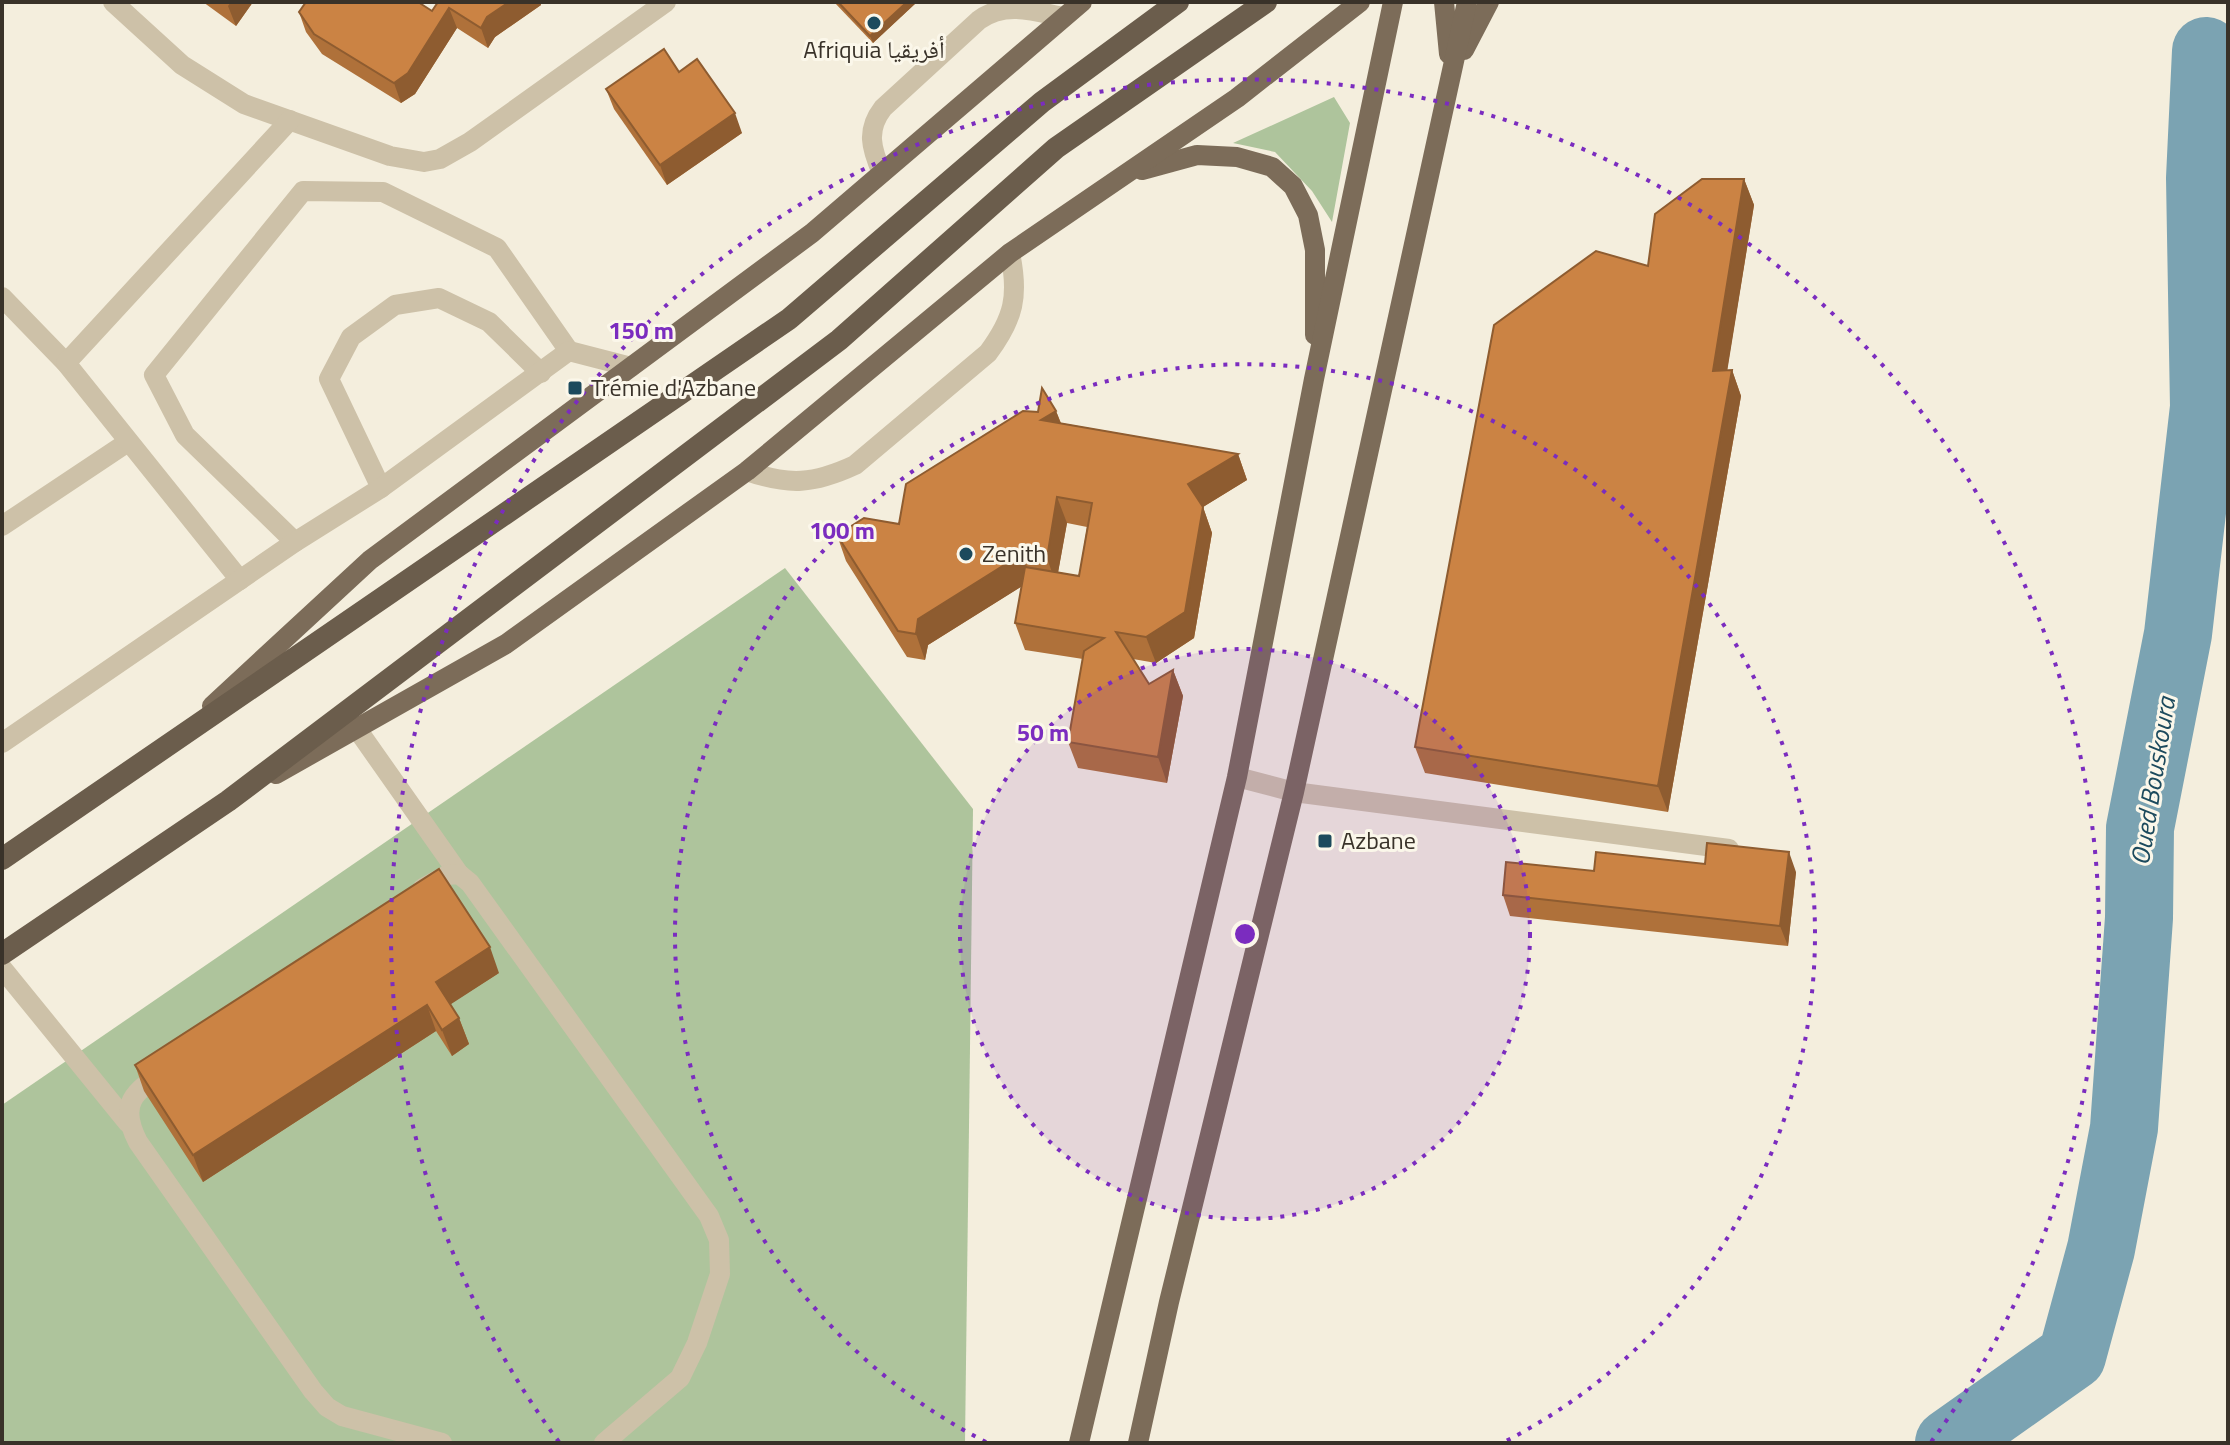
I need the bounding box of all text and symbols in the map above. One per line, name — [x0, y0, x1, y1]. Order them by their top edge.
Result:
marker: Afriquia أفريقيا — [865, 14, 883, 32]
place label: Afriquia أفريقيا — [803, 31, 945, 67]
text: 150 m — [608, 312, 674, 348]
place label: Trémie d'Azbane — [591, 369, 756, 405]
marker: Trémie d'Azbane — [566, 379, 584, 397]
text: 100 m — [809, 512, 875, 548]
place label: Zenith — [982, 535, 1046, 571]
marker: Zenith — [957, 545, 975, 563]
water label: Oued Bouskoura — [2120, 692, 2185, 868]
text: 50 m — [1017, 714, 1069, 750]
place label: Azbane — [1341, 822, 1416, 858]
marker: Azbane — [1316, 832, 1334, 850]
centre of rings — [1231, 920, 1259, 948]

